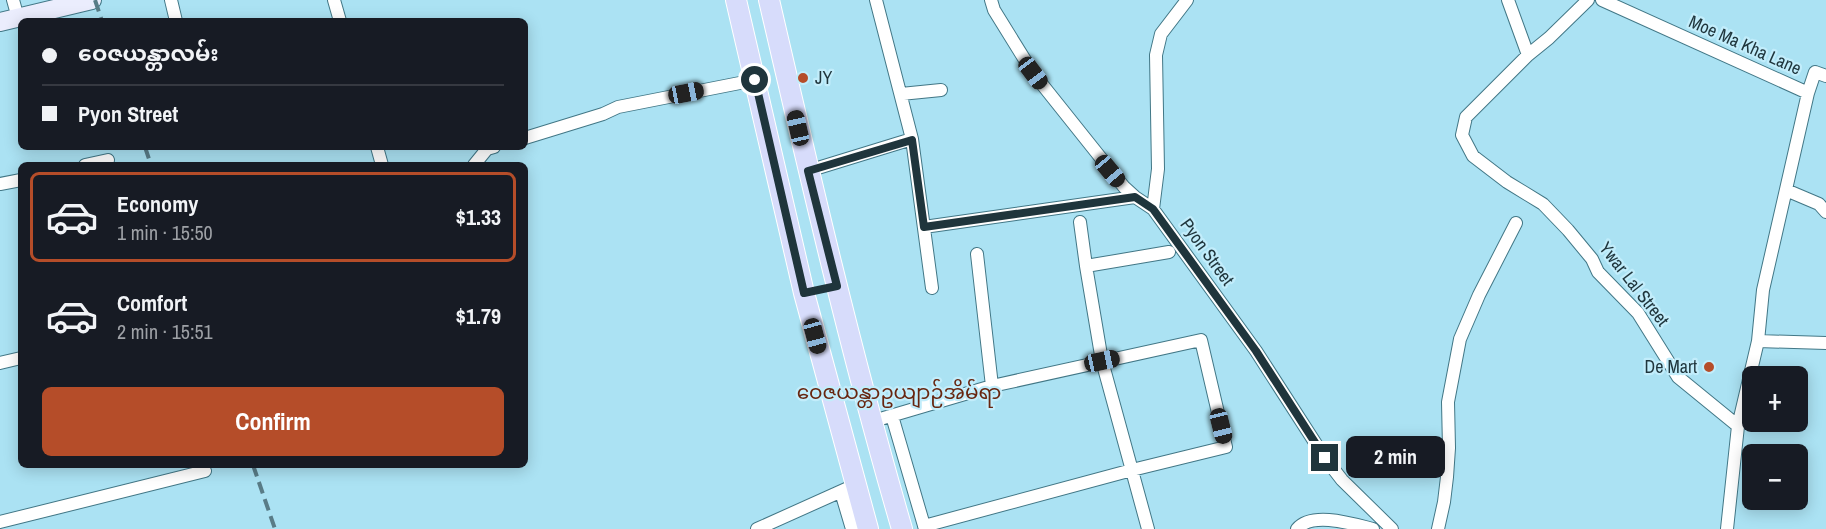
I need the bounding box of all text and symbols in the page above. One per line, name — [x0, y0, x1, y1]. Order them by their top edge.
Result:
street label: Moe Ma Kha Lane — [1685, 9, 1805, 80]
text: ဝေဇယန္တာလမ်း — [78, 38, 219, 68]
car — [1015, 53, 1051, 93]
place label: JY — [815, 65, 832, 90]
route start — [741, 66, 768, 93]
marker: JY — [796, 71, 810, 85]
car — [667, 81, 705, 105]
text: Pyon Street — [78, 99, 178, 129]
car — [785, 108, 811, 148]
car — [1092, 151, 1128, 191]
text: Economy — [117, 189, 198, 219]
icon: car — [45, 190, 99, 244]
text: $1.33 — [456, 202, 501, 232]
street label: Pyon Street — [1175, 213, 1240, 290]
text: 1 min · 15:50 — [117, 219, 213, 246]
street label: Ywar Lal Street — [1593, 236, 1675, 331]
text: Comfort — [117, 288, 187, 318]
icon: car — [45, 289, 99, 343]
text: $1.79 — [456, 301, 501, 331]
car — [802, 316, 828, 356]
text: 2 min · 15:51 — [117, 318, 213, 345]
car — [1083, 348, 1121, 374]
place label: De Mart — [1645, 354, 1697, 379]
marker: De Mart — [1702, 360, 1716, 374]
map controls — [1742, 366, 1808, 510]
button: + — [1742, 366, 1808, 432]
district label: ဝေဇယန္တာဥယျာဉ်အိမ်ရာ — [797, 378, 1001, 408]
button: Confirm — [42, 387, 504, 456]
car — [1208, 406, 1234, 446]
callout: 2 min — [1346, 437, 1445, 479]
text: 2 min — [1374, 443, 1417, 470]
route end — [1311, 444, 1338, 471]
button: − — [1742, 444, 1808, 510]

